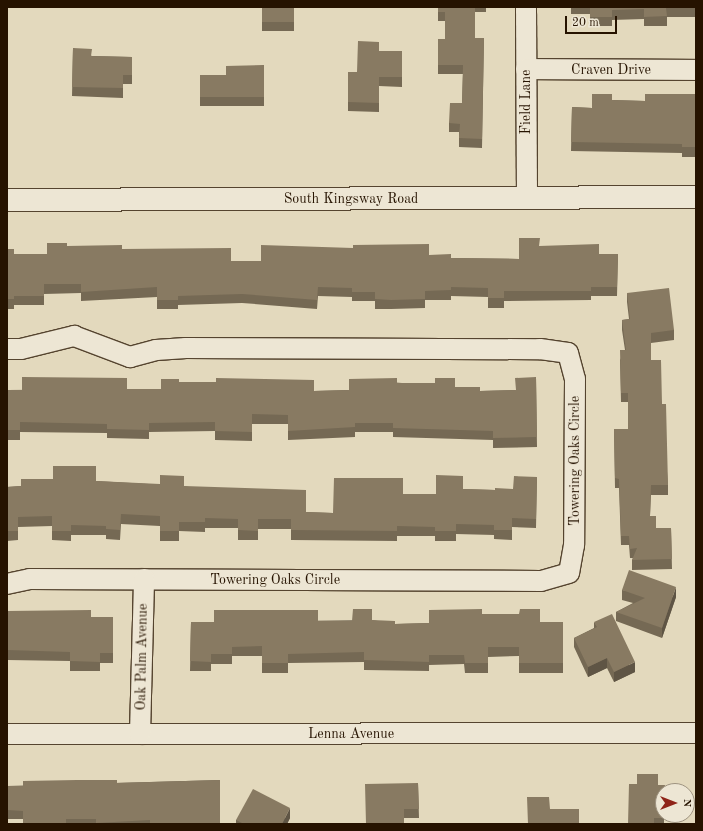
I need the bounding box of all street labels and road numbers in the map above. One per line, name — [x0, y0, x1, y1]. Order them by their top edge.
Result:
street label: Craven Drive — [571, 62, 651, 78]
street label: Field Lane — [518, 70, 534, 134]
street label: South Kingsway Road — [284, 191, 418, 207]
street label: Towering Oaks Circle — [567, 396, 583, 526]
street label: Towering Oaks Circle — [210, 572, 340, 588]
street label: Oak Palm Avenue — [133, 603, 151, 711]
street label: Lenna Avenue — [308, 726, 394, 742]

